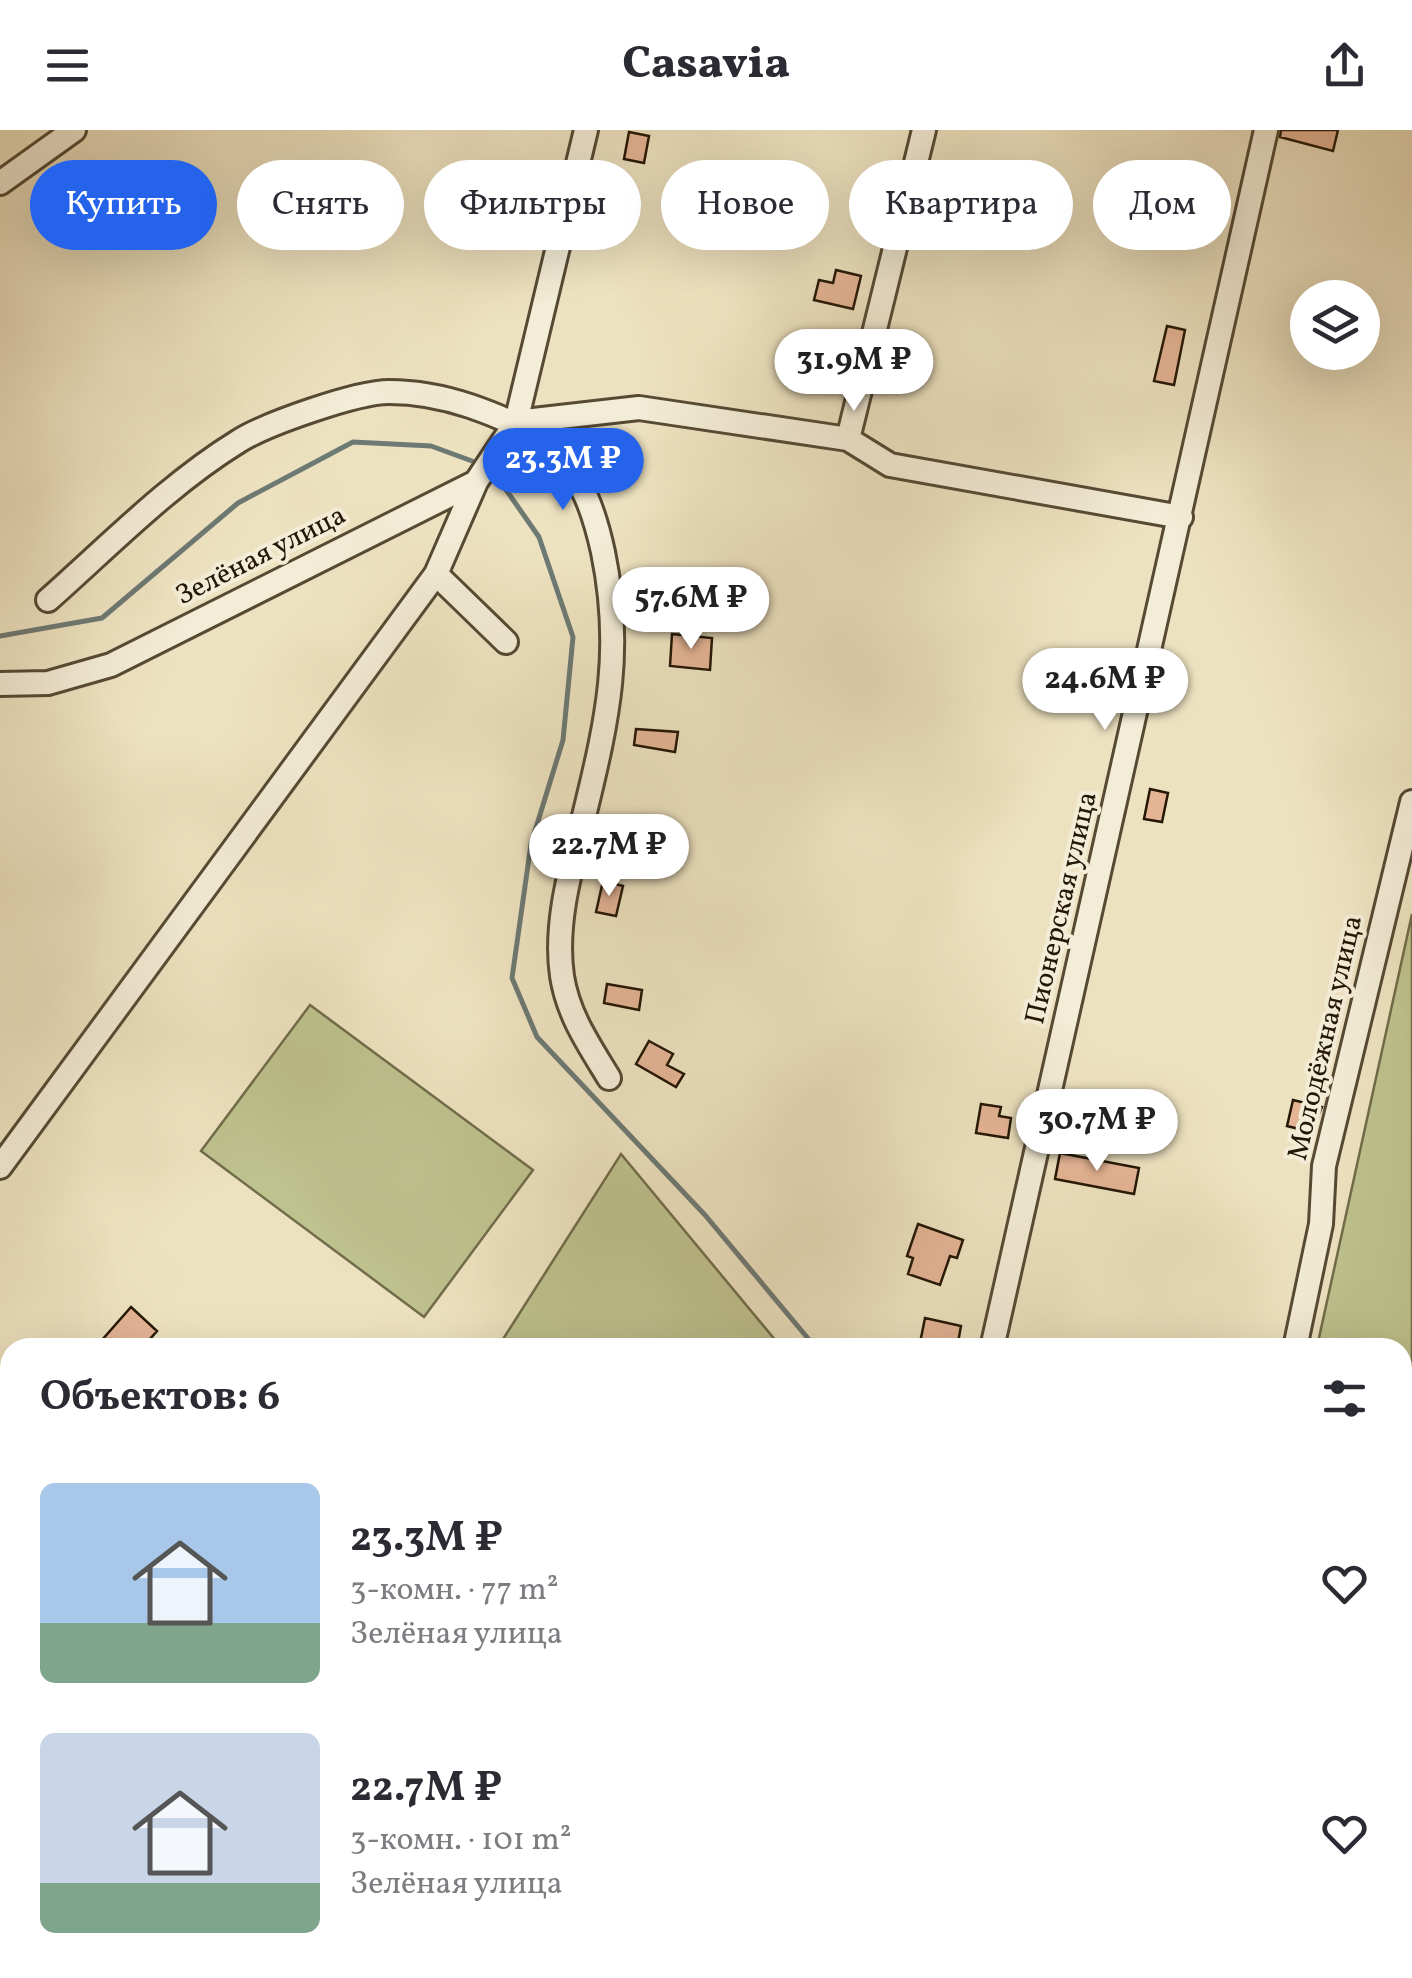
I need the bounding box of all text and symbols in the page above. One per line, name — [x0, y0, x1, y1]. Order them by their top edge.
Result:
text: Casavia — [622, 34, 790, 97]
icon: menu — [40, 38, 95, 93]
icon: share — [1317, 38, 1372, 93]
chip: Купить — [30, 160, 217, 250]
chip: Снять — [237, 160, 404, 250]
chip: Фильтры — [424, 160, 641, 250]
chip: Новое — [661, 160, 829, 250]
chip: Квартира — [849, 160, 1073, 250]
chip: Дом — [1093, 160, 1231, 250]
map controls — [1290, 280, 1380, 370]
button: layers — [1290, 280, 1380, 370]
pin: 31.9M ₽ — [762, 329, 946, 414]
text: 31.9M ₽ — [796, 339, 912, 383]
pin: 23.3M ₽ — [471, 428, 655, 513]
text: 23.3M ₽ — [505, 438, 621, 482]
street label: Зелёная улица — [169, 496, 353, 616]
pin: 57.6M ₽ — [599, 567, 783, 652]
text: 57.6M ₽ — [634, 577, 748, 621]
pin: 24.6M ₽ — [1013, 648, 1197, 733]
text: 24.6M ₽ — [1044, 658, 1166, 702]
street label: Пионерская улица — [1016, 788, 1108, 1028]
pin: 22.7M ₽ — [517, 814, 701, 899]
text: 22.7M ₽ — [551, 824, 667, 868]
street label: Молодёжная улица — [1279, 912, 1373, 1164]
pin: 30.7M ₽ — [1005, 1089, 1189, 1174]
text: 30.7M ₽ — [1038, 1099, 1156, 1143]
text: Объектов: 6 — [40, 1369, 280, 1428]
icon: filters — [1317, 1371, 1372, 1426]
text: 23.3M ₽ — [350, 1510, 503, 1569]
icon: home — [120, 1523, 240, 1643]
icon: heart — [1317, 1556, 1372, 1611]
text: 3-комн. · 77 m² — [350, 1569, 559, 1613]
text: Зелёная улица — [350, 1613, 563, 1657]
text: 22.7M ₽ — [350, 1760, 502, 1819]
icon: home — [120, 1773, 240, 1893]
icon: heart — [1317, 1806, 1372, 1861]
text: 3-комн. · 101 m² — [350, 1819, 572, 1863]
text: Зелёная улица — [350, 1863, 563, 1907]

